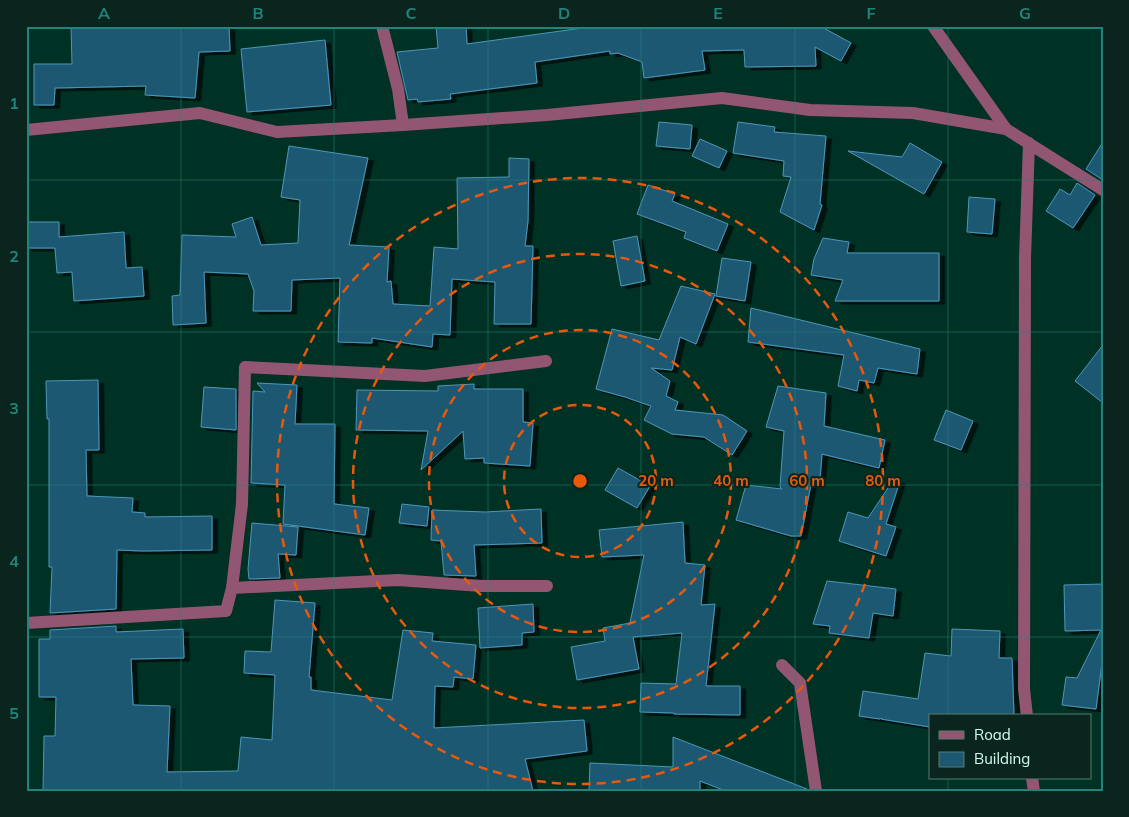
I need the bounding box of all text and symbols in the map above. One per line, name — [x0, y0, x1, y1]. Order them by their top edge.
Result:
text: A — [98, 3, 110, 23]
text: B — [252, 3, 264, 23]
text: C — [406, 3, 417, 23]
text: D — [558, 3, 570, 23]
text: E — [713, 3, 723, 23]
text: F — [866, 3, 876, 23]
text: G — [1019, 3, 1031, 23]
text: 1 — [9, 93, 19, 113]
text: 2 — [9, 246, 19, 266]
text: 3 — [9, 398, 19, 418]
text: 20 m — [638, 471, 674, 490]
text: 40 m — [713, 471, 749, 490]
text: 60 m — [789, 471, 825, 490]
text: 80 m — [865, 471, 901, 490]
centre of rings — [571, 472, 589, 490]
text: 4 — [9, 551, 19, 571]
text: 5 — [9, 703, 19, 723]
legend — [929, 714, 1092, 780]
text: Road — [974, 725, 1011, 744]
text: Building — [974, 749, 1030, 768]

